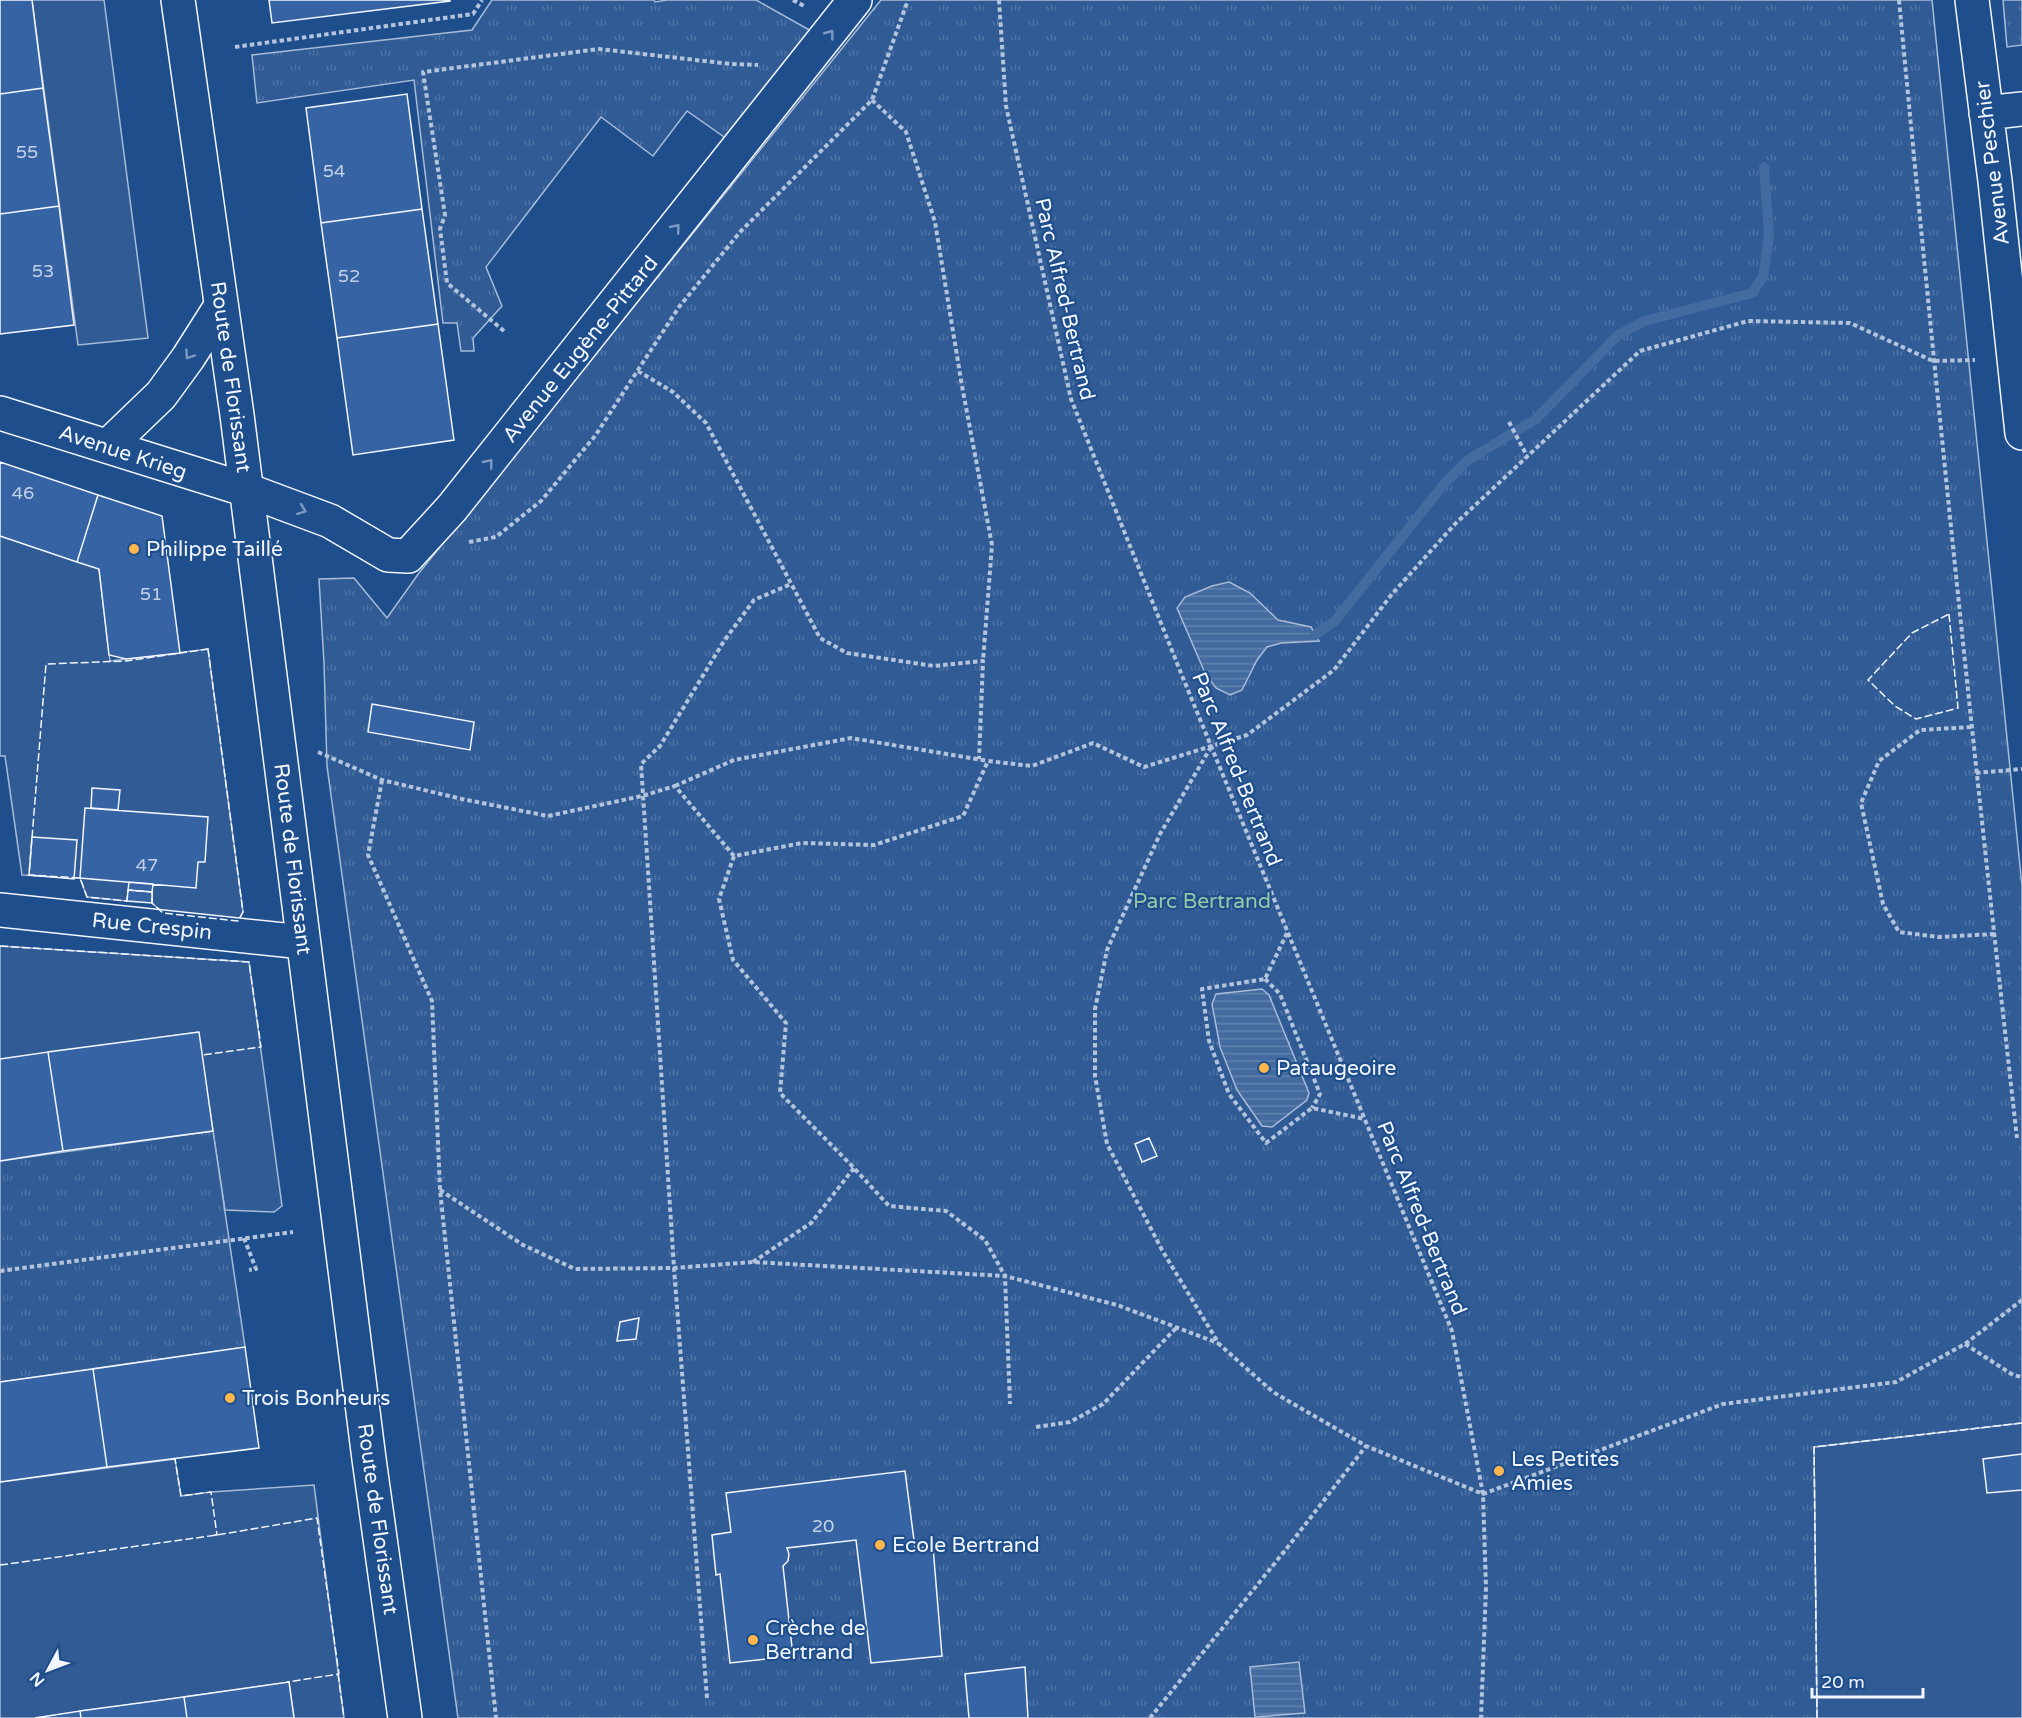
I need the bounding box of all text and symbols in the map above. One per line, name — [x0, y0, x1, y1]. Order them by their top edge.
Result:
one-way arrow — [822, 30, 833, 41]
street label: Avenue Peschier — [1970, 79, 2015, 247]
house number: 55 — [16, 141, 38, 163]
house number: 54 — [323, 160, 345, 182]
street label: Parc Alfred-Bertrand — [1029, 195, 1100, 403]
one-way arrow — [669, 224, 680, 235]
street label: Avenue Eugène-Pittard — [497, 251, 663, 448]
house number: 53 — [32, 260, 54, 282]
house number: 52 — [338, 265, 360, 287]
street label: Route de Florissant — [205, 280, 256, 474]
one-way arrow — [185, 349, 197, 359]
street label: Avenue Krieg — [56, 420, 190, 485]
one-way arrow — [482, 458, 493, 469]
house number: 46 — [12, 482, 34, 504]
one-way arrow — [296, 503, 307, 516]
place label: Philippe Taillé — [146, 537, 283, 562]
marker: Philippe Taillé — [127, 542, 141, 556]
house number: 51 — [140, 583, 162, 605]
street label: Parc Alfred-Bertrand — [1186, 669, 1287, 870]
street label: Route de Florissant — [268, 762, 317, 956]
house number: 47 — [136, 854, 158, 876]
park label: Parc Bertrand — [1133, 889, 1271, 914]
street label: Rue Crespin — [91, 908, 213, 945]
place label: Pataugeoire — [1276, 1056, 1397, 1081]
marker: Pataugeoire — [1257, 1061, 1271, 1075]
street label: Parc Alfred-Bertrand — [1371, 1118, 1472, 1319]
place label: Trois Bonheurs — [242, 1386, 390, 1411]
marker: Trois Bonheurs — [223, 1391, 237, 1405]
street label: Route de Florissant — [352, 1422, 403, 1616]
place label: Les Petites Amies — [1511, 1447, 1619, 1496]
marker: Les Petites Amies — [1492, 1464, 1506, 1478]
house number: 20 — [812, 1515, 834, 1537]
place label: Ecole Bertrand — [892, 1533, 1040, 1558]
marker: Ecole Bertrand — [873, 1538, 887, 1552]
place label: Crèche de Bertrand — [765, 1616, 866, 1665]
marker: Crèche de Bertrand — [746, 1633, 760, 1647]
north arrow — [18, 1640, 78, 1700]
scale bar — [1812, 1661, 1923, 1699]
text: N — [26, 1668, 49, 1691]
text: 20 m — [1821, 1671, 1865, 1693]

